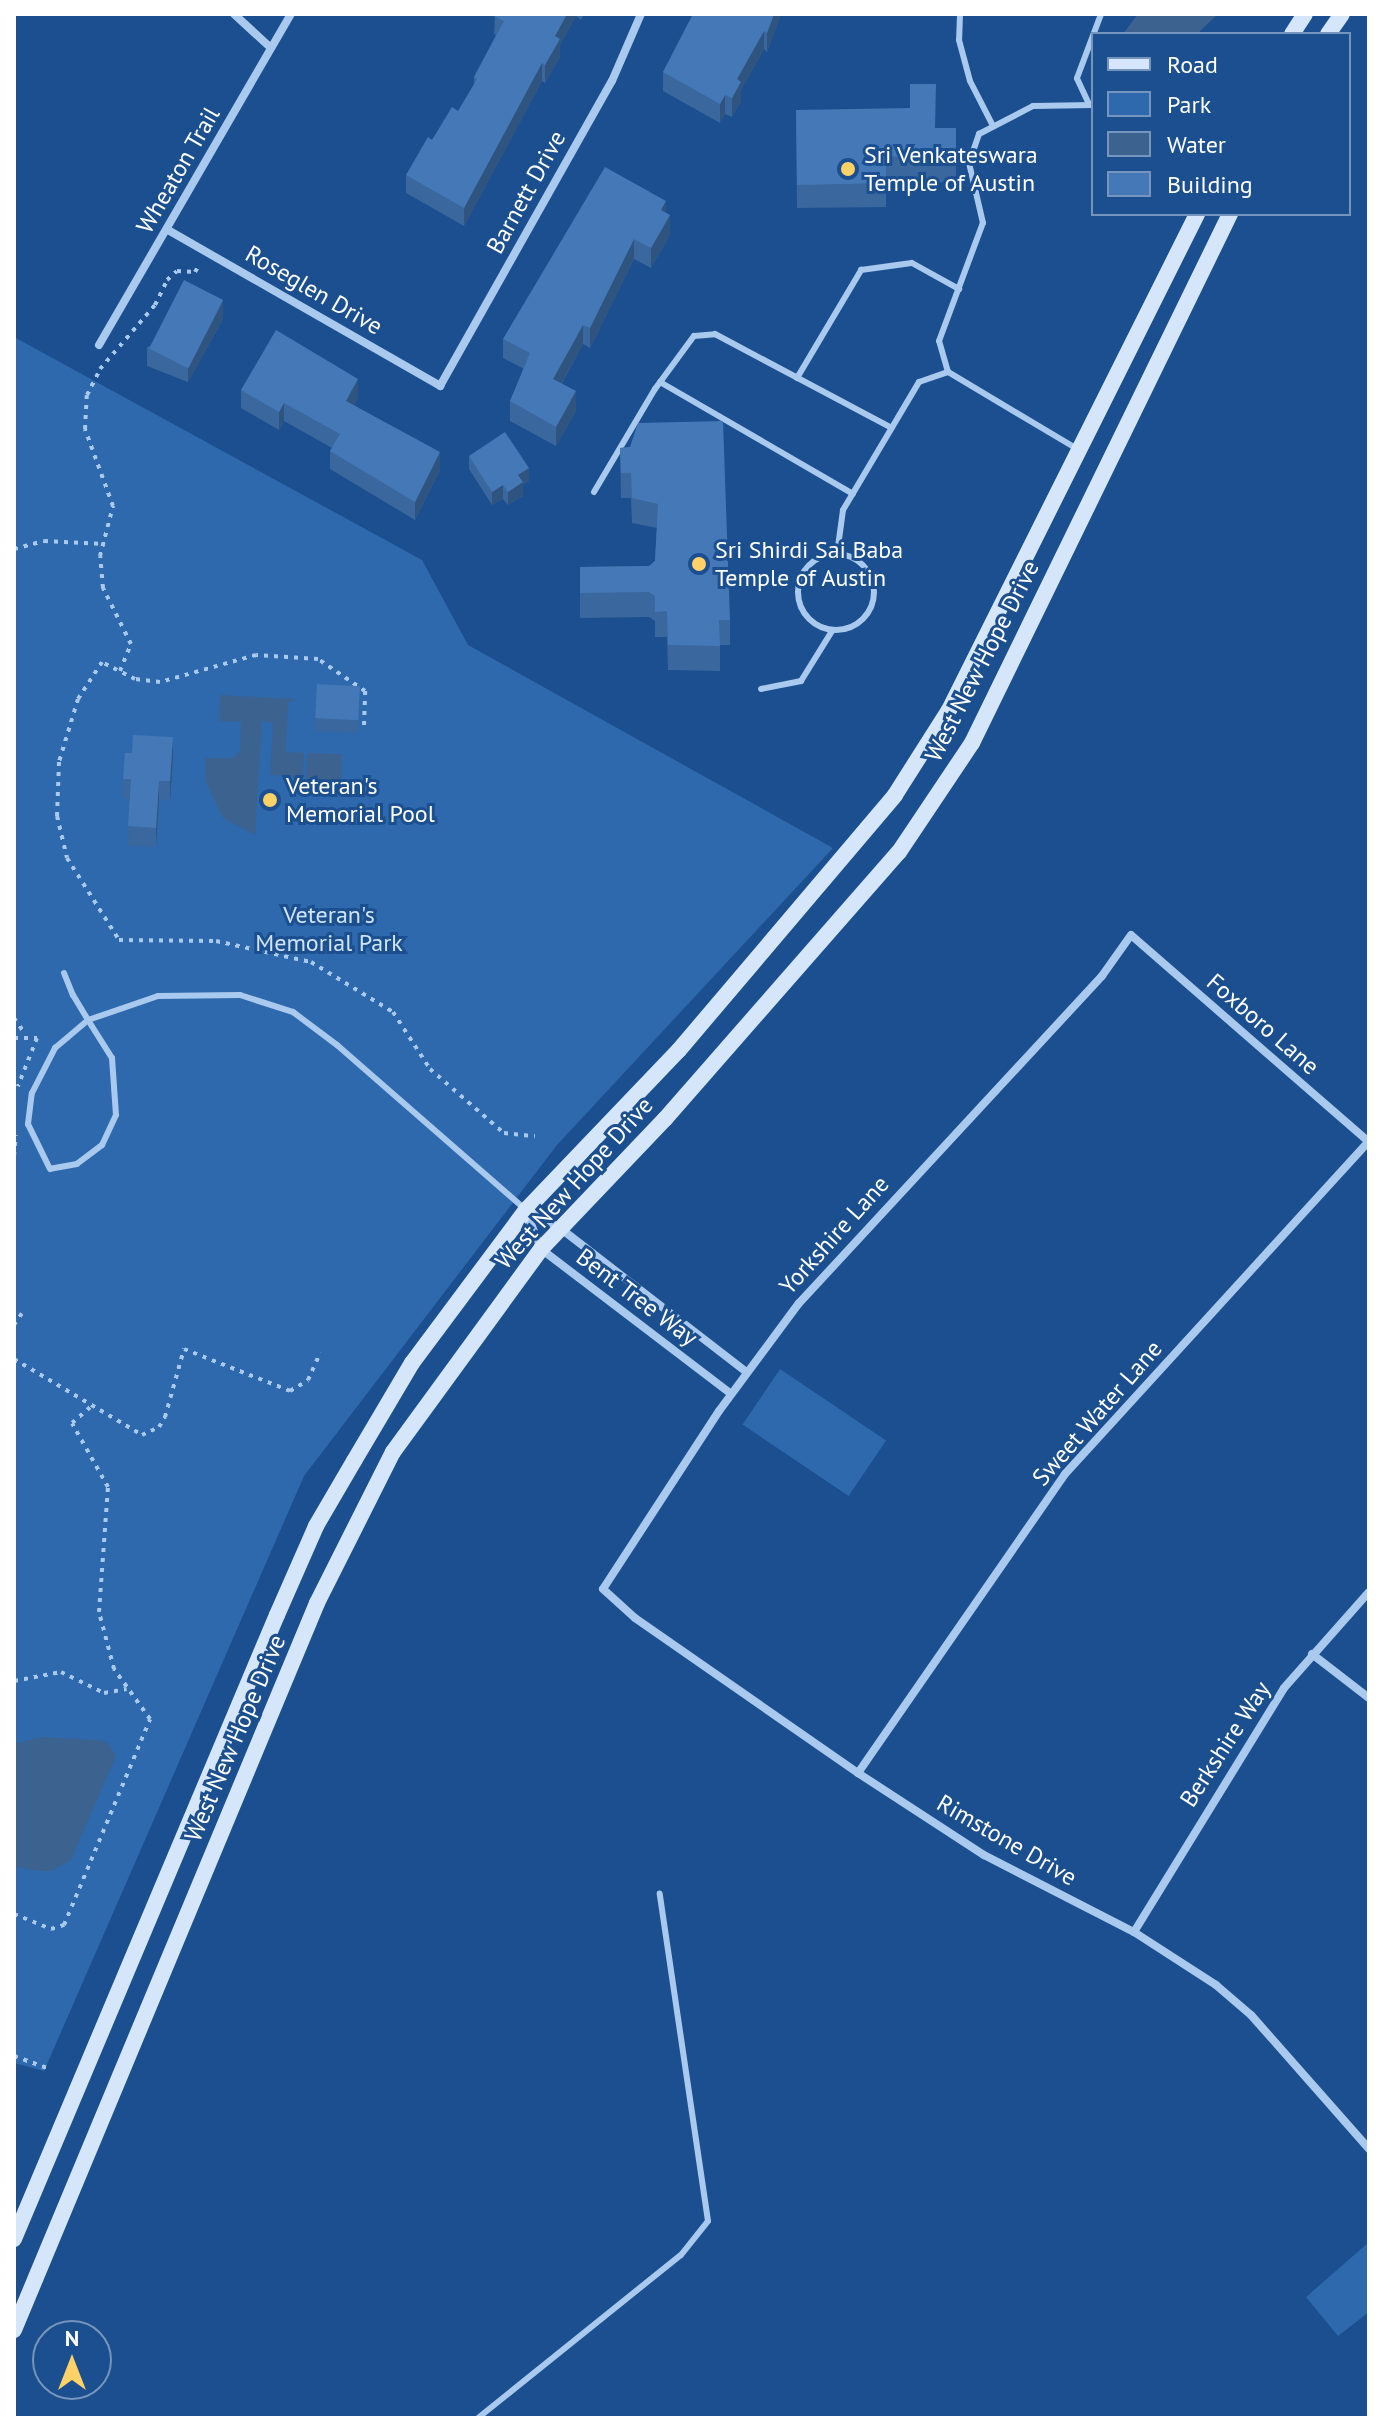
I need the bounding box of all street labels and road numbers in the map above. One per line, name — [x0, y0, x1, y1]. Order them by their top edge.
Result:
street label: Wheaton Trail — [130, 101, 226, 239]
street label: Barnett Drive — [480, 126, 572, 258]
street label: Roseglen Drive — [240, 239, 388, 341]
street label: West New Hope Drive — [919, 555, 1045, 767]
street label: Foxboro Lane — [1201, 967, 1325, 1081]
street label: West New Hope Drive — [489, 1091, 659, 1275]
street label: Yorkshire Lane — [773, 1170, 895, 1300]
street label: Bent Tree Way — [570, 1242, 704, 1352]
street label: Sweet Water Lane — [1026, 1334, 1168, 1492]
street label: West New Hope Drive — [178, 1630, 292, 1846]
street label: Berkshire Way — [1174, 1676, 1276, 1812]
street label: Rimstone Drive — [932, 1788, 1082, 1892]

